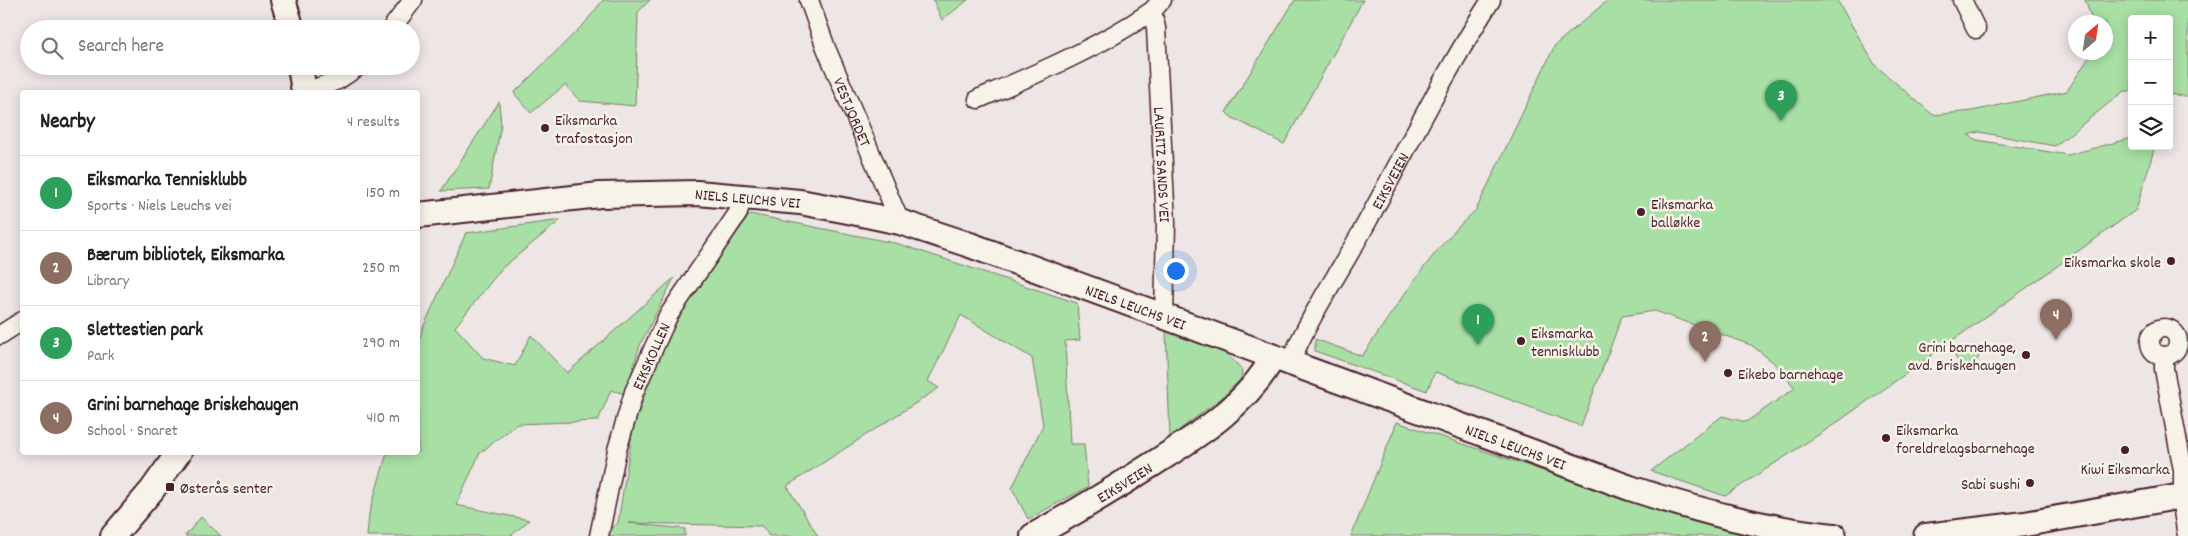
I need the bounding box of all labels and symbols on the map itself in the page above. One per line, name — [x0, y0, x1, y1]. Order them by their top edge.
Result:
north arrow — [2068, 15, 2113, 60]
street label: VESTJORDET — [826, 74, 876, 151]
pin: 3 — [1765, 80, 1797, 121]
street label: LAURITZ SANDS VEI — [1146, 106, 1175, 223]
place label: Eiksmarka trafostasjon — [555, 110, 633, 151]
marker: Eiksmarka trafostasjon — [539, 122, 551, 134]
street label: EIKSVEIEN — [1367, 149, 1416, 214]
street label: NIELS LEUCHS VEI — [694, 184, 801, 216]
place label: Eiksmarka balløkke — [1651, 194, 1713, 235]
marker: Eiksmarka balløkke — [1635, 206, 1647, 218]
place label: Eiksmarka skole — [2064, 252, 2161, 275]
marker: Eiksmarka skole — [2165, 255, 2177, 267]
your location — [1163, 258, 1189, 284]
street label: NIELS LEUCHS VEI — [1081, 279, 1189, 338]
pin: 4 — [2040, 299, 2072, 340]
pin: 1 — [1462, 304, 1494, 345]
street label: EIKSKOLLEN — [627, 319, 678, 394]
pin: 2 — [1689, 321, 1721, 362]
place label: Eiksmarka tennisklubb — [1531, 323, 1600, 364]
marker: Eiksmarka tennisklubb — [1515, 335, 1527, 347]
place label: Grini barnehage, avd. Briskehaugen — [1908, 337, 2016, 378]
marker: Grini barnehage, avd. Briskehaugen — [2020, 349, 2032, 361]
place label: Eikebo barnehage — [1738, 364, 1843, 387]
marker: Eikebo barnehage — [1722, 367, 1734, 379]
street label: NIELS LEUCHS VEI — [1462, 419, 1569, 477]
place label: Eiksmarka foreldrelagsbarnehage — [1896, 420, 2035, 461]
marker: Eiksmarka foreldrelagsbarnehage — [1880, 432, 1892, 444]
marker: Kiwi Eiksmarka — [2119, 444, 2131, 456]
street label: EIKSVEIEN — [1093, 458, 1158, 510]
place label: Kiwi Eiksmarka — [2080, 459, 2170, 482]
place label: Sabi sushi — [1961, 474, 2020, 497]
marker: Sabi sushi — [2024, 477, 2036, 489]
place label: Østerås senter — [180, 478, 273, 501]
marker: Østerås senter — [164, 481, 176, 493]

